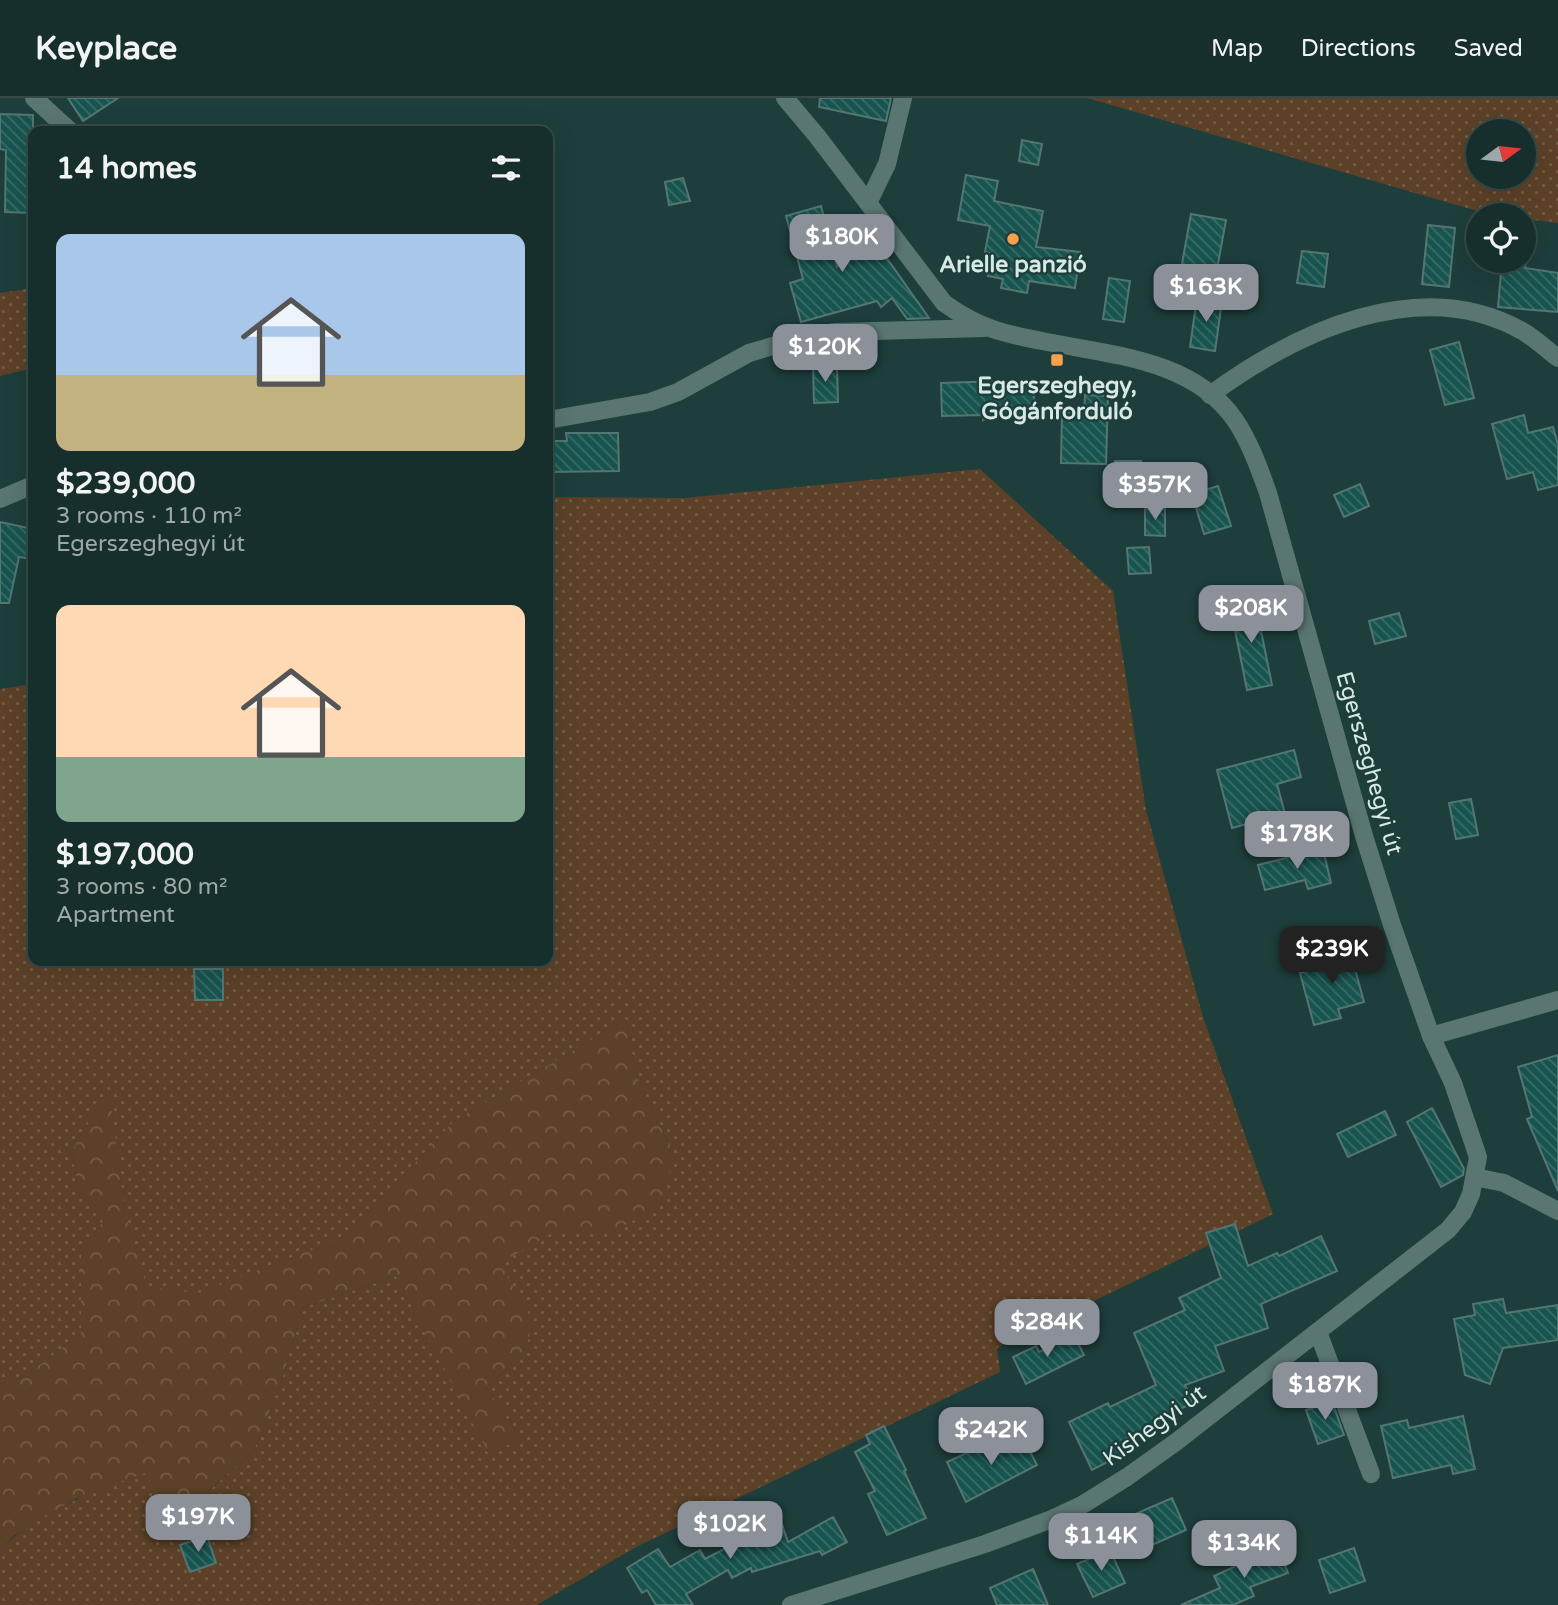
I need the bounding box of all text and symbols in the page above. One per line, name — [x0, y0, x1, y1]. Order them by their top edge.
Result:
text: Keyplace — [35, 29, 177, 68]
text: Map — [1211, 34, 1263, 63]
text: Directions — [1301, 34, 1416, 63]
text: Saved — [1454, 34, 1523, 63]
north arrow — [1466, 119, 1536, 189]
map controls — [1466, 119, 1536, 273]
icon: filters — [487, 149, 525, 187]
text: 14 homes — [56, 150, 197, 187]
button: locate — [1466, 203, 1536, 273]
pin: $180K — [793, 214, 891, 274]
text: $180K — [806, 223, 878, 251]
marker: Arielle panzió — [1005, 231, 1021, 247]
place label: Arielle panzió — [939, 251, 1087, 279]
pin: $163K — [1157, 264, 1255, 324]
text: $163K — [1170, 273, 1242, 301]
icon: home — [228, 279, 354, 405]
pin: $120K — [776, 324, 874, 384]
text: $120K — [789, 333, 861, 361]
marker: Egerszeghegy, Gógánforduló — [1049, 352, 1065, 368]
place label: Egerszeghegy, Gógánforduló — [977, 372, 1137, 426]
pin: $357K — [1106, 462, 1204, 522]
text: $239,000 — [56, 465, 195, 502]
text: $357K — [1119, 471, 1191, 499]
text: 3 rooms · 110 m² — [56, 502, 242, 530]
text: Egerszeghegyi út — [56, 530, 245, 558]
pin: $208K — [1202, 586, 1300, 645]
text: $208K — [1215, 594, 1287, 622]
icon: home — [228, 650, 354, 776]
street label: Egerszeghegyi út — [1330, 669, 1409, 858]
pin: $178K — [1248, 812, 1346, 871]
text: $178K — [1261, 820, 1333, 848]
text: $197,000 — [56, 836, 194, 873]
text: 3 rooms · 80 m² — [56, 873, 227, 901]
text: Apartment — [56, 901, 175, 929]
pin: $239K — [1283, 926, 1381, 986]
text: $239K — [1296, 935, 1368, 963]
pin: $284K — [998, 1300, 1096, 1359]
text: $284K — [1011, 1308, 1083, 1336]
pin: $187K — [1276, 1362, 1374, 1422]
text: $187K — [1289, 1371, 1361, 1399]
street label: Kishegyi út — [1098, 1379, 1212, 1473]
pin: $242K — [942, 1408, 1040, 1467]
text: $242K — [955, 1416, 1027, 1444]
pin: $197K — [149, 1494, 247, 1554]
pin: $102K — [681, 1502, 779, 1561]
text: $197K — [162, 1503, 234, 1531]
text: $102K — [694, 1510, 766, 1538]
pin: $114K — [1052, 1514, 1150, 1573]
pin: $134K — [1195, 1520, 1293, 1580]
text: $114K — [1065, 1522, 1137, 1550]
text: $134K — [1208, 1529, 1280, 1557]

